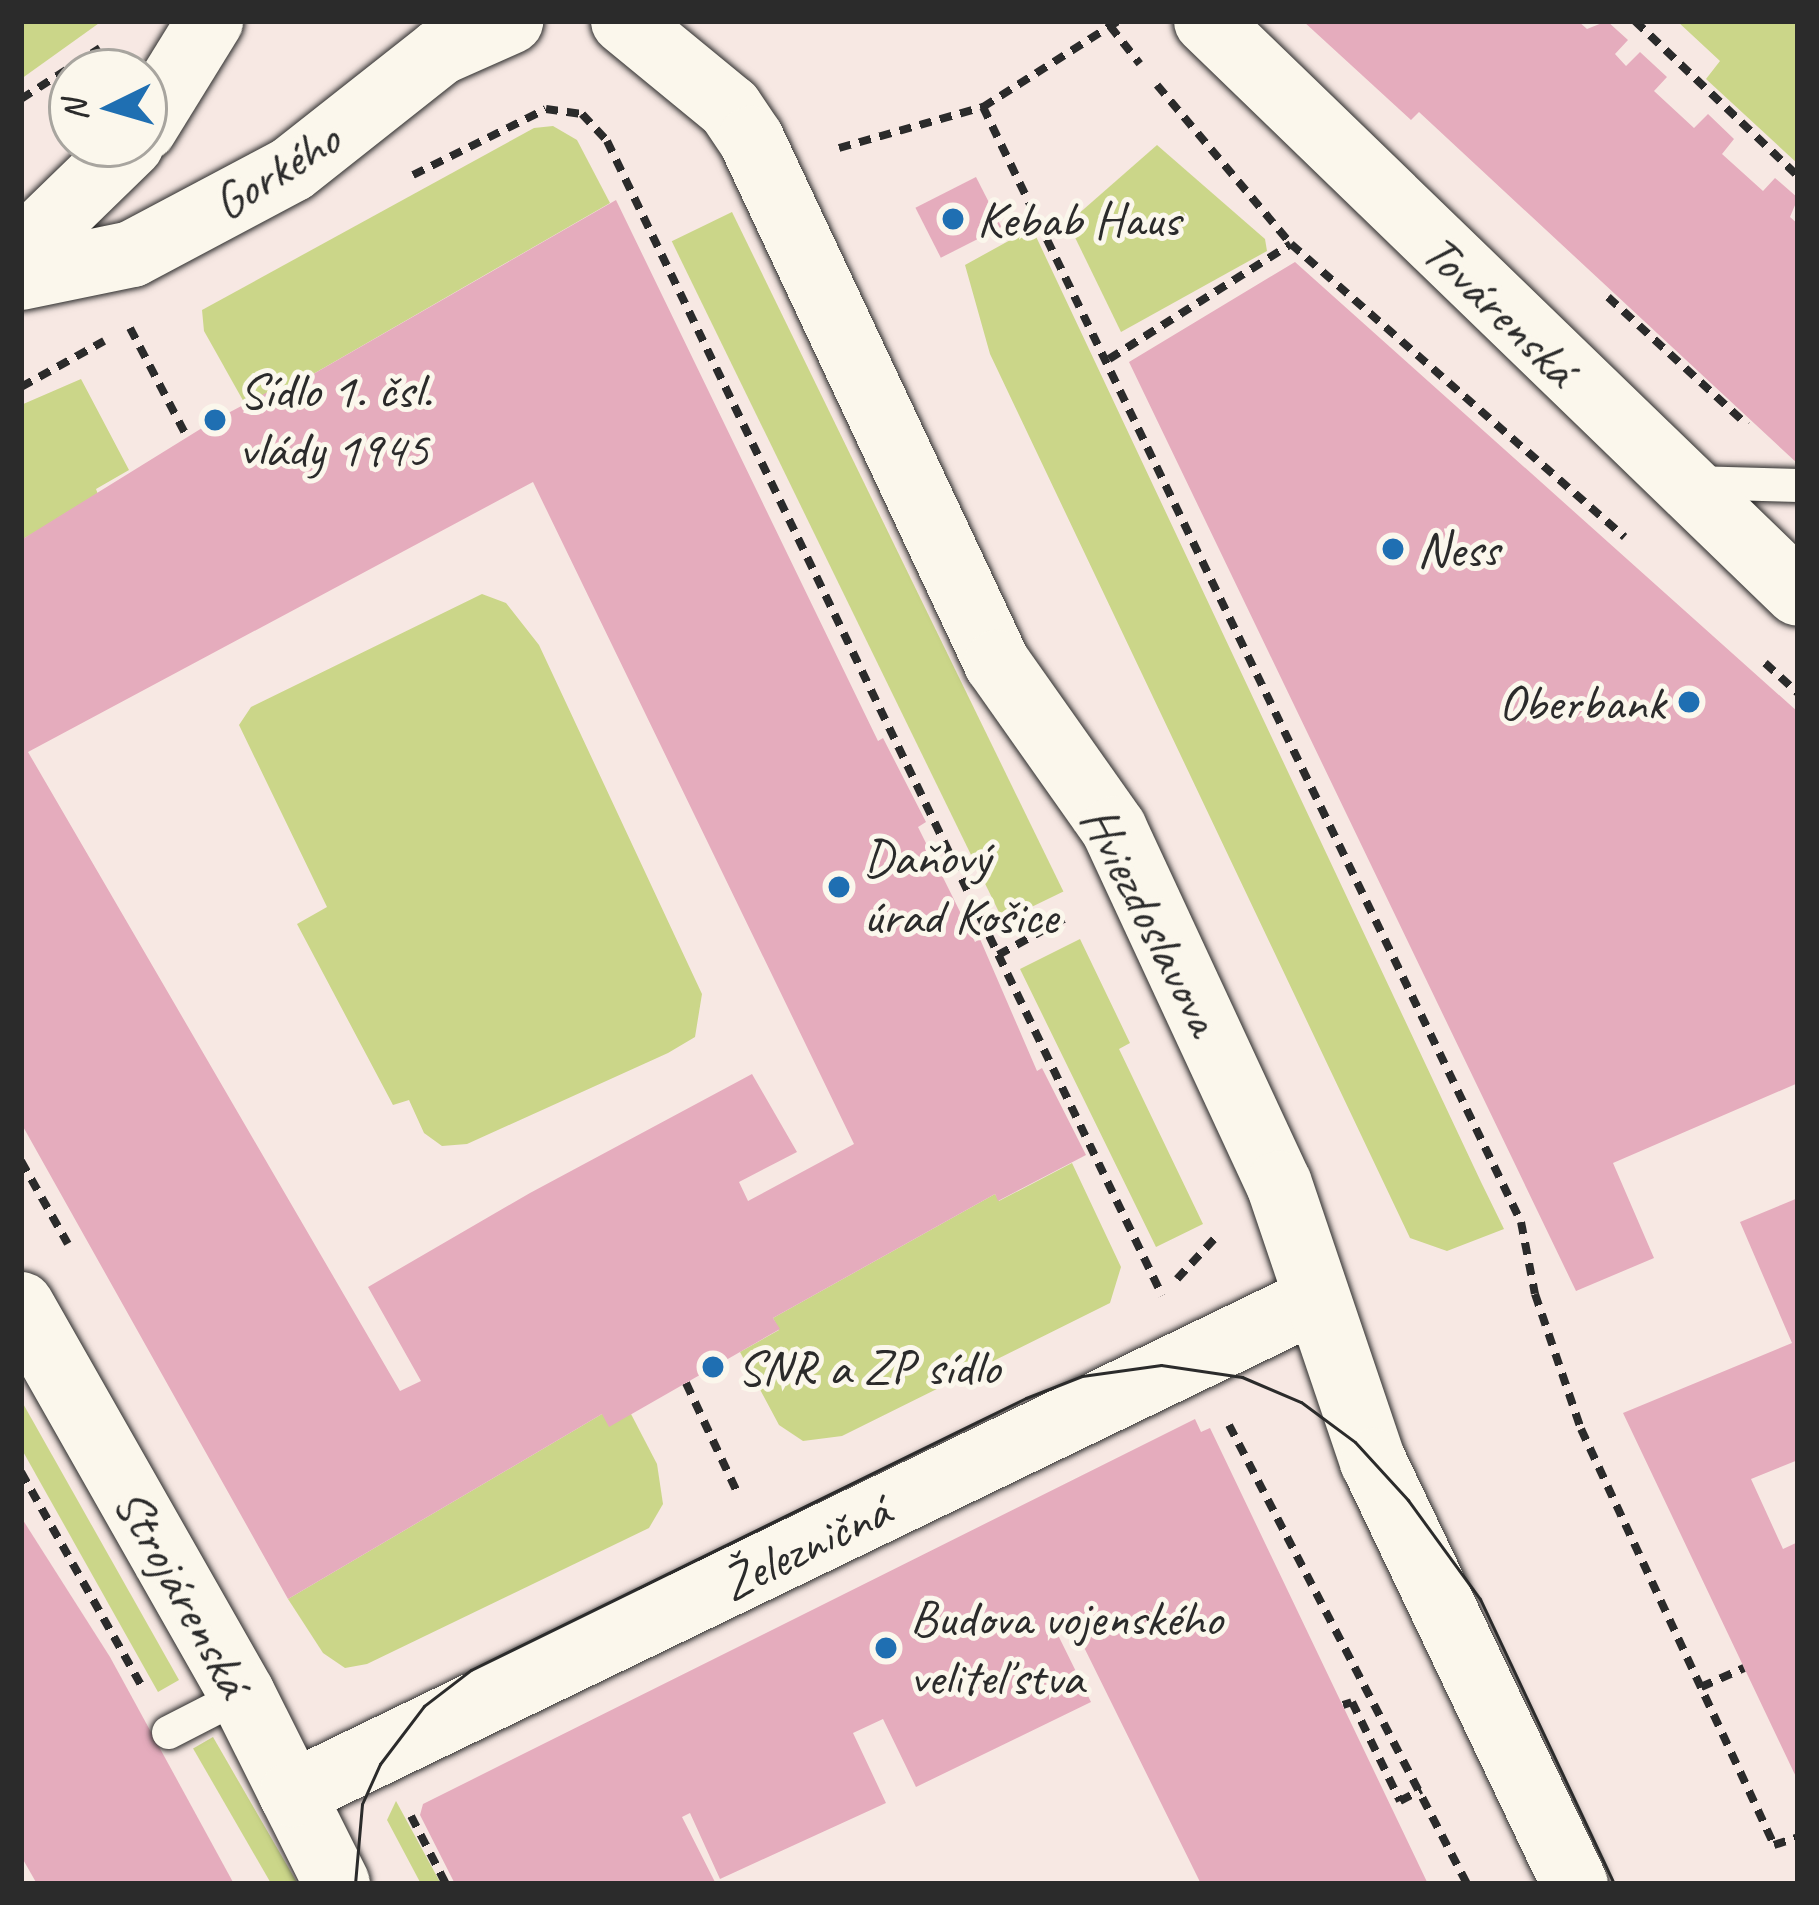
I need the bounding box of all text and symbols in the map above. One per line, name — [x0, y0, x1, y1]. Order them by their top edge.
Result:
north arrow — [48, 48, 168, 168]
text: N — [53, 99, 97, 123]
street label: Gorkého — [201, 108, 351, 234]
place label: Kebab Haus — [977, 188, 1181, 250]
marker: Kebab Haus — [940, 206, 966, 232]
street label: Továrenská — [1410, 221, 1590, 399]
place label: Sídlo 1. čsl. vlády 1945 — [239, 360, 432, 480]
marker: Sídlo 1. čsl. vlády 1945 — [202, 407, 228, 433]
place label: Ness — [1417, 518, 1499, 580]
marker: Ness — [1380, 536, 1406, 562]
place label: Oberbank — [1498, 671, 1665, 733]
marker: Oberbank — [1676, 689, 1702, 715]
street label: Hviezdoslavova — [1067, 796, 1235, 1044]
place label: Daňový úrad Košice — [863, 827, 1057, 947]
marker: Daňový úrad Košice — [826, 874, 852, 900]
place label: SNR a ZP sídlo — [737, 1336, 1000, 1398]
marker: SNR a ZP sídlo — [700, 1354, 726, 1380]
street label: Strojárenská — [101, 1477, 265, 1707]
street label: Železničná — [710, 1480, 900, 1614]
place label: Budova vojenského veliteľstva — [910, 1588, 1223, 1708]
marker: Budova vojenského veliteľstva — [873, 1635, 899, 1661]

